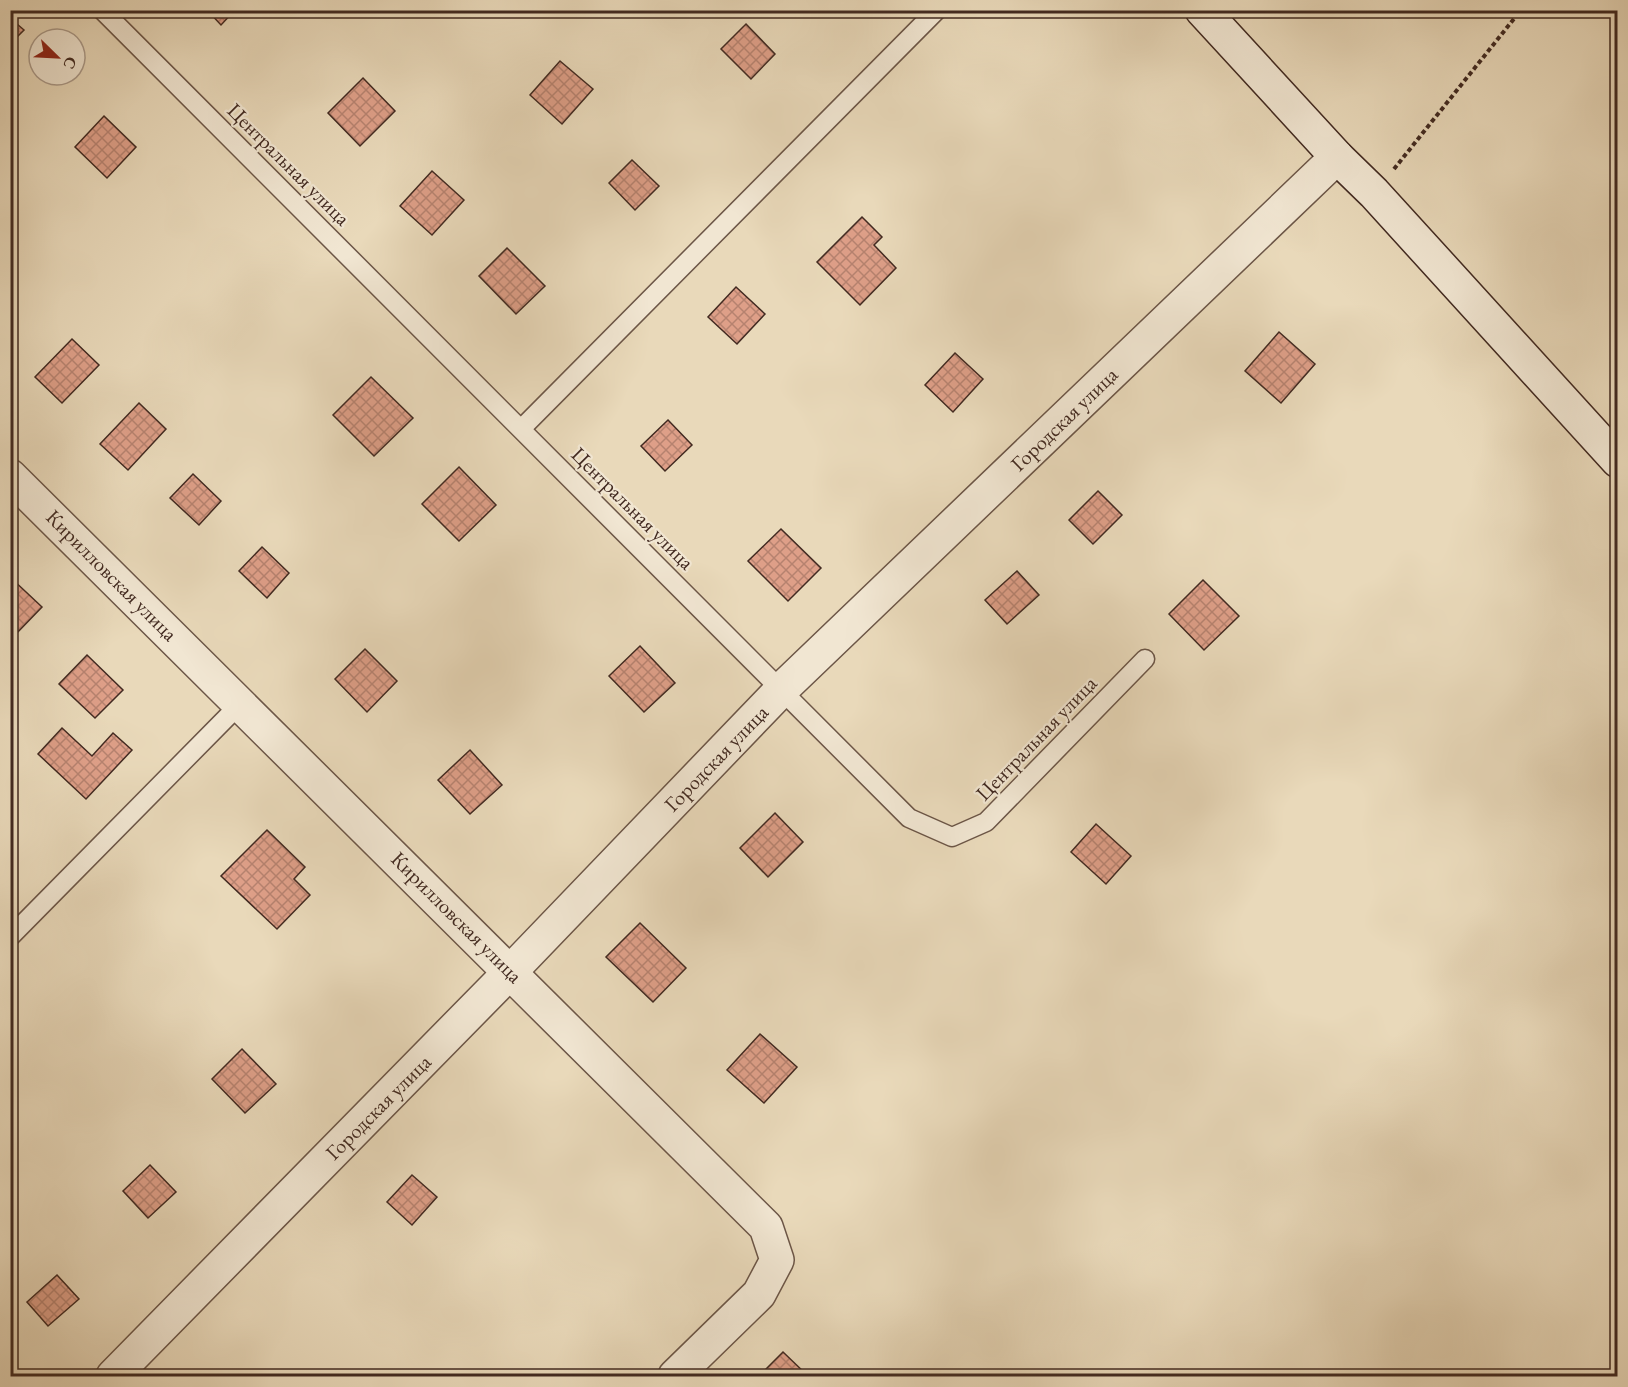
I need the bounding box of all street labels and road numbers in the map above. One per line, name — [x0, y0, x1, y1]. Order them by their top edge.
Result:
street label: Центральная улица — [222, 97, 357, 232]
street label: Городская улица — [1005, 361, 1124, 477]
street label: Центральная улица — [566, 441, 701, 576]
street label: Кирилловская улица — [40, 503, 184, 647]
street label: Центральная улица — [970, 670, 1103, 806]
street label: Городская улица — [658, 698, 774, 817]
street label: Кирилловская улица — [385, 845, 529, 989]
street label: Городская улица — [319, 1048, 437, 1166]

